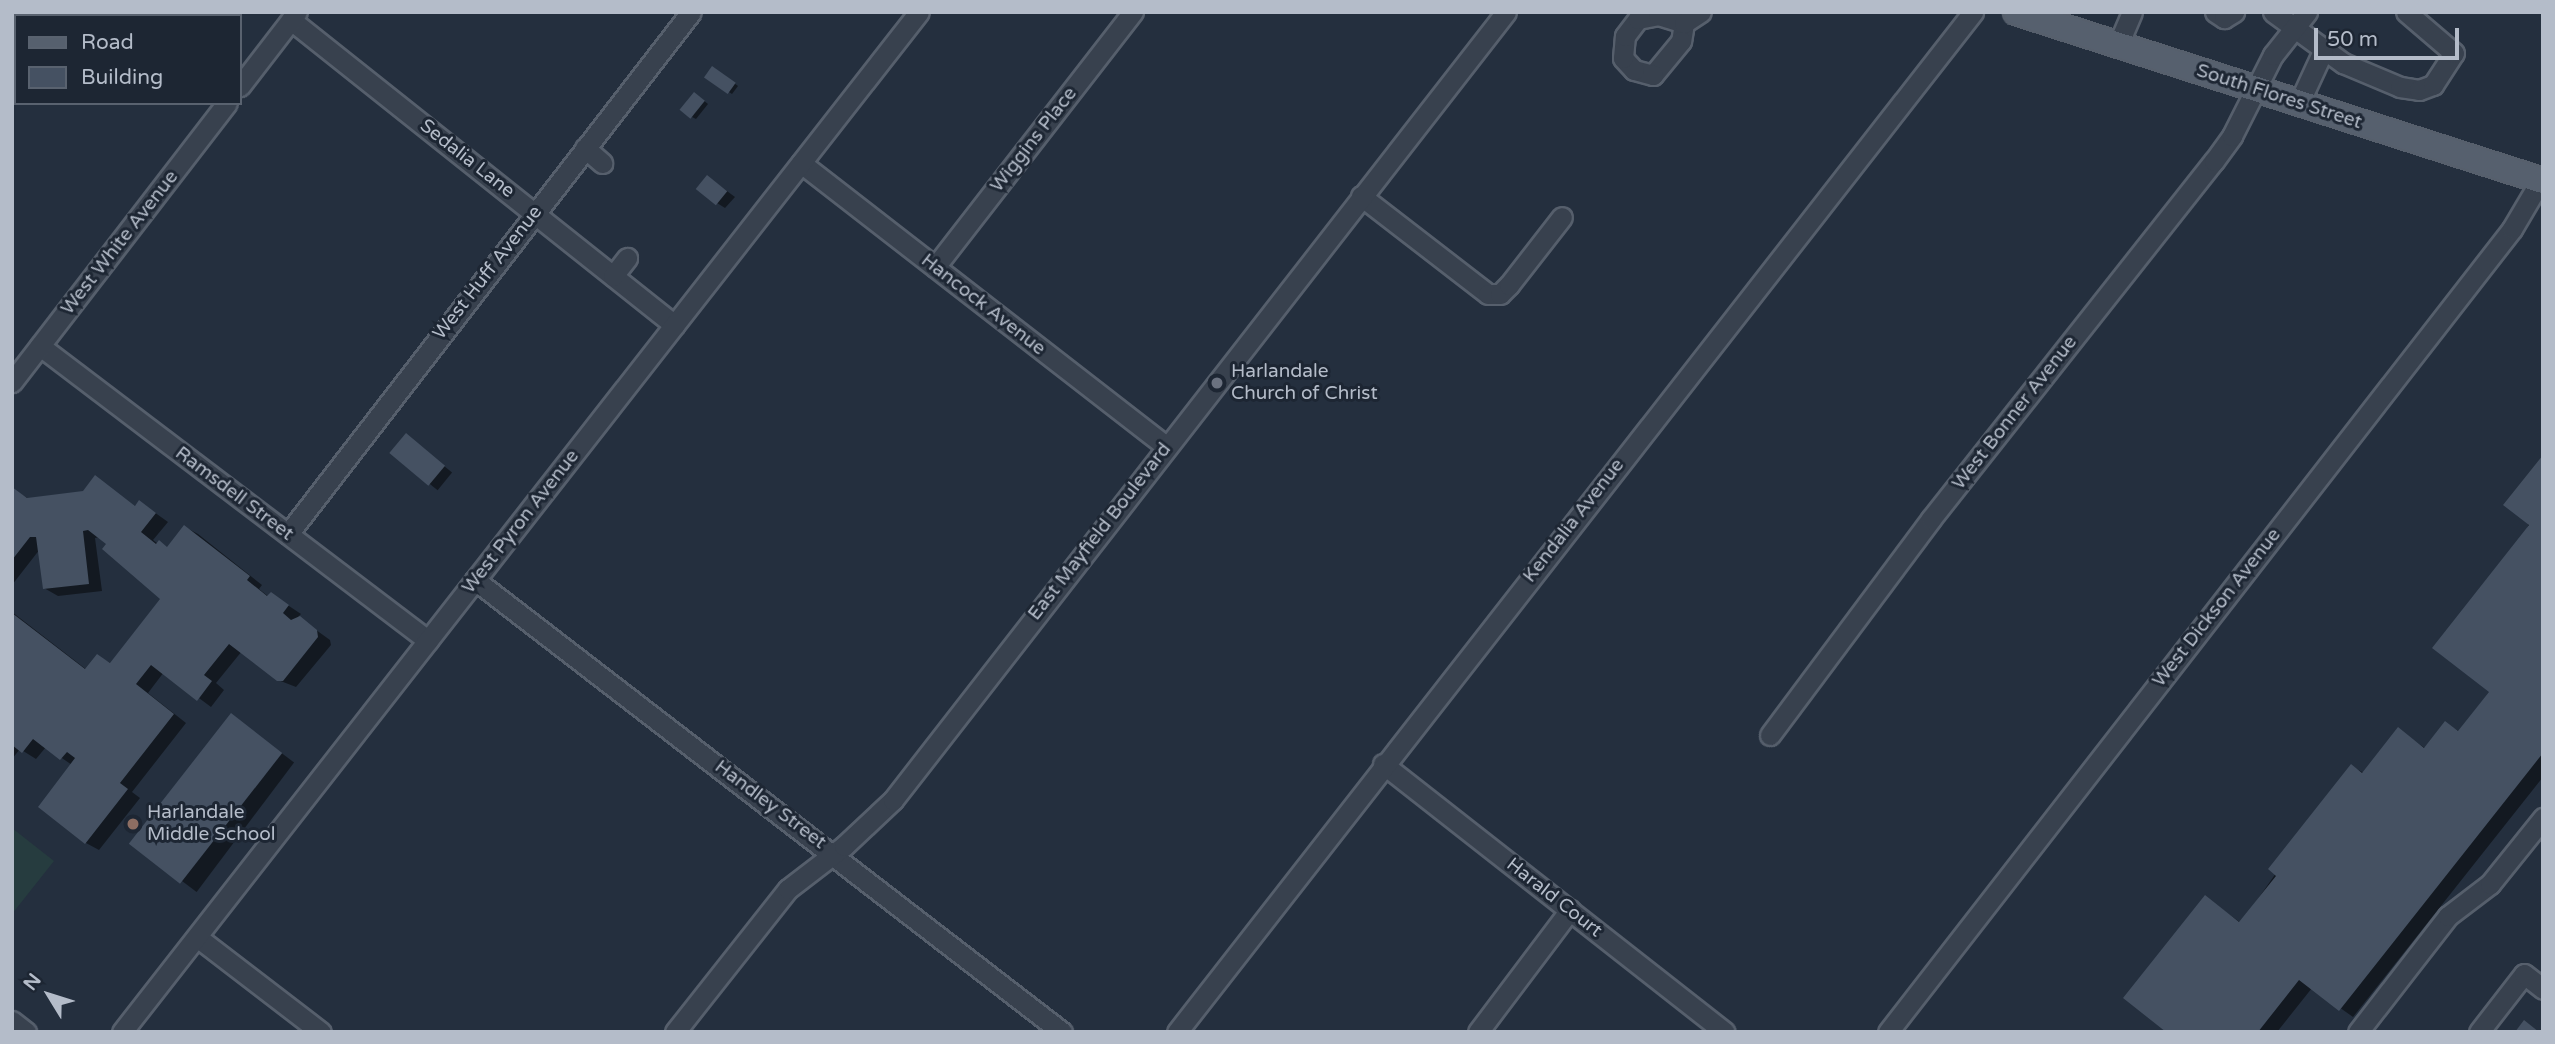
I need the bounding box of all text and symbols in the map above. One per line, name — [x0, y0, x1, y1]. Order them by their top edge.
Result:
legend — [14, 14, 242, 105]
scale bar — [2317, 14, 2462, 58]
text: 50 m — [2327, 27, 2378, 52]
text: Road — [81, 30, 134, 55]
street label: South Flores Street — [2193, 60, 2365, 134]
text: Building — [81, 65, 163, 90]
street label: Wiggins Place — [986, 83, 1082, 197]
street label: Sedalia Lane — [415, 115, 519, 203]
street label: West White Avenue — [57, 166, 183, 320]
street label: West Huff Avenue — [429, 201, 547, 345]
street label: Hancock Avenue — [916, 249, 1050, 361]
street label: West Bonner Avenue — [1948, 331, 2082, 495]
place label: Harlandale Church of Christ — [1231, 361, 1378, 405]
marker: Harlandale Church of Christ — [1209, 375, 1225, 391]
street label: East Mayfield Boulevard — [1024, 439, 1176, 625]
street label: Ramsdell Street — [170, 442, 298, 546]
street label: West Pyron Avenue — [458, 445, 584, 599]
street label: Kendalia Avenue — [1519, 455, 1629, 587]
street label: West Dickson Avenue — [2148, 524, 2286, 692]
street label: Handley Street — [710, 756, 830, 854]
place label: Harlandale Middle School — [147, 802, 276, 846]
marker: Harlandale Middle School — [125, 816, 141, 832]
street label: Harald Court — [1502, 854, 1606, 942]
north arrow — [14, 960, 84, 1030]
text: N — [19, 969, 46, 995]

